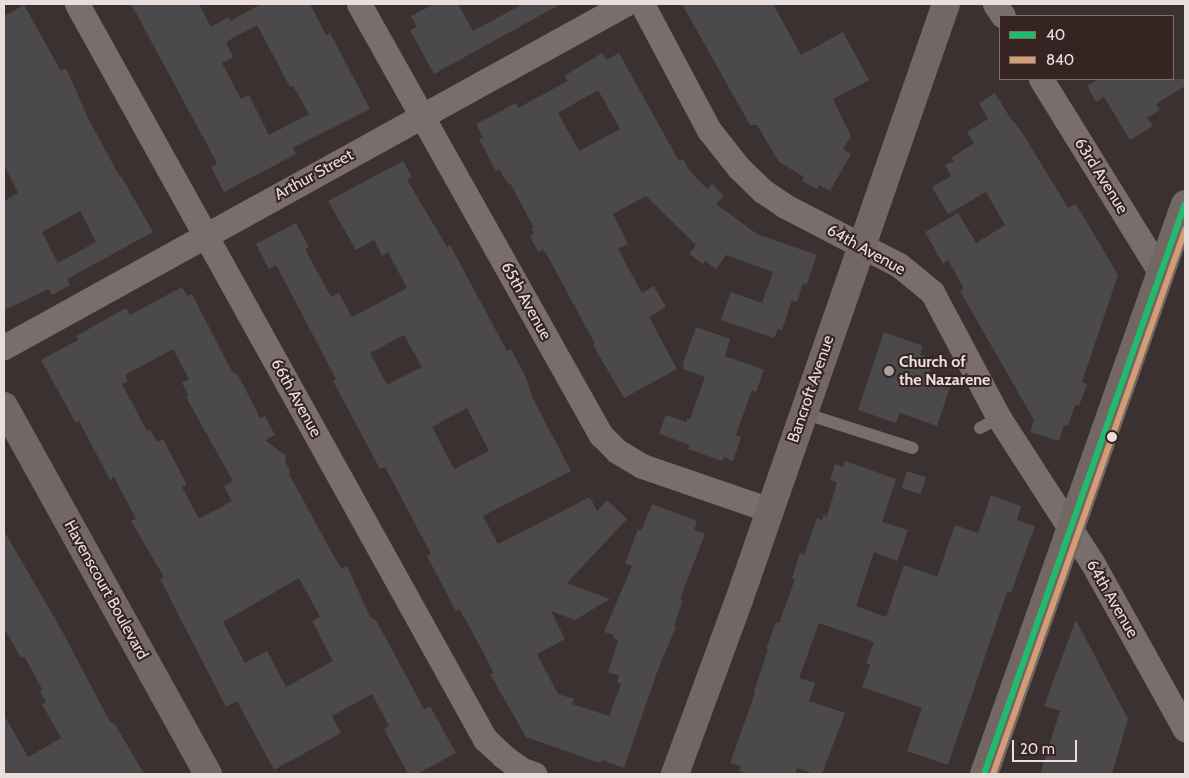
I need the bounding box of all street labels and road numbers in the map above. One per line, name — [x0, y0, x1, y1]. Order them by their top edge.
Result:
street label: 63rd Avenue — [1070, 135, 1132, 217]
street label: Arthur Street — [271, 145, 357, 205]
street label: 64th Avenue — [823, 221, 909, 279]
street label: 65th Avenue — [497, 259, 555, 343]
street label: Bancroft Avenue — [784, 333, 838, 445]
street label: 66th Avenue — [267, 355, 325, 441]
street label: Havenscourt Boulevard — [60, 517, 152, 663]
street label: 64th Avenue — [1082, 557, 1142, 641]

